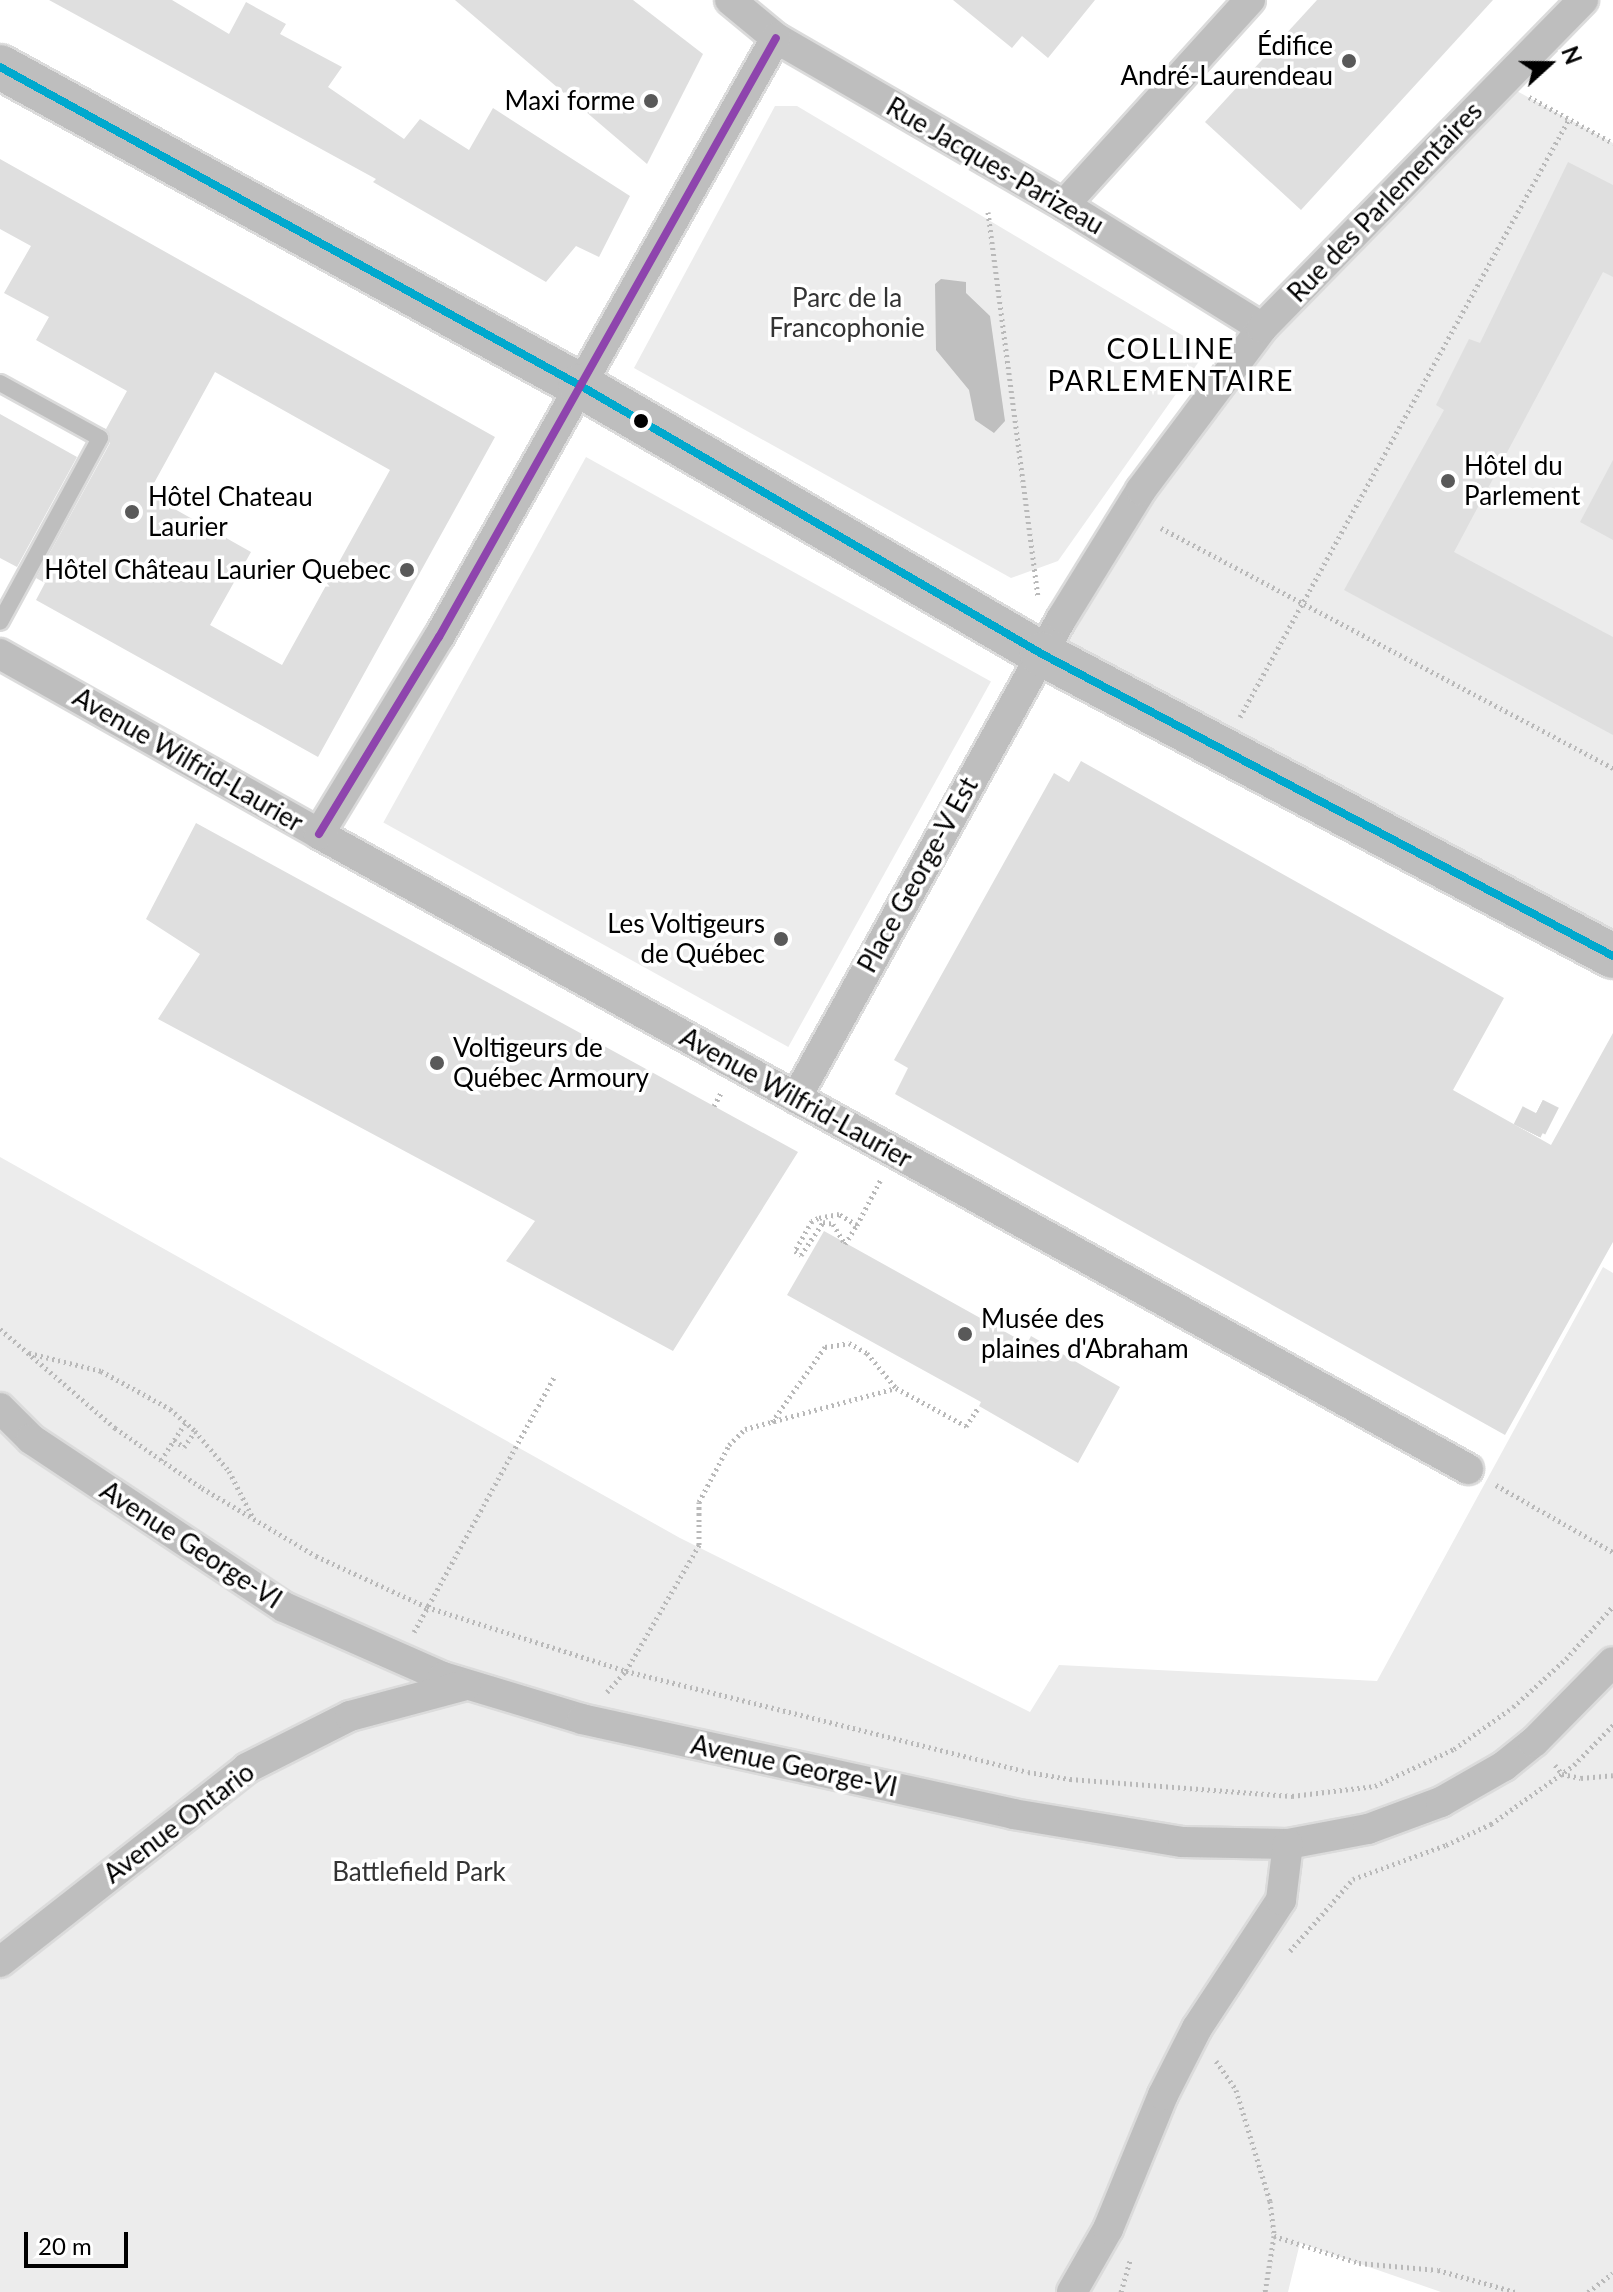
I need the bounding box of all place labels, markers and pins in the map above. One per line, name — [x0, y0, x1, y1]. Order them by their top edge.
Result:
place label: Édifice André-Laurendeau — [1120, 30, 1333, 92]
marker: Édifice André-Laurendeau — [1340, 52, 1358, 70]
place label: Maxi forme — [504, 85, 635, 117]
marker: Maxi forme — [642, 92, 660, 110]
unlabelled marker — [633, 413, 649, 429]
place label: Hôtel du Parlement — [1464, 450, 1580, 512]
marker: Hôtel du Parlement — [1439, 472, 1457, 490]
place label: Hôtel Chateau Laurier — [148, 481, 313, 542]
marker: Hôtel Chateau Laurier — [123, 503, 141, 521]
place label: Hôtel Château Laurier Quebec — [44, 554, 391, 586]
marker: Hôtel Château Laurier Quebec — [398, 561, 416, 579]
place label: Les Voltigeurs de Québec — [606, 908, 765, 970]
marker: Les Voltigeurs de Québec — [772, 930, 790, 948]
place label: Voltigeurs de Québec Armoury — [453, 1032, 650, 1094]
marker: Voltigeurs de Québec Armoury — [428, 1054, 446, 1072]
place label: Musée des plaines d'Abraham — [981, 1303, 1189, 1364]
marker: Musée des plaines d'Abraham — [956, 1325, 974, 1343]

